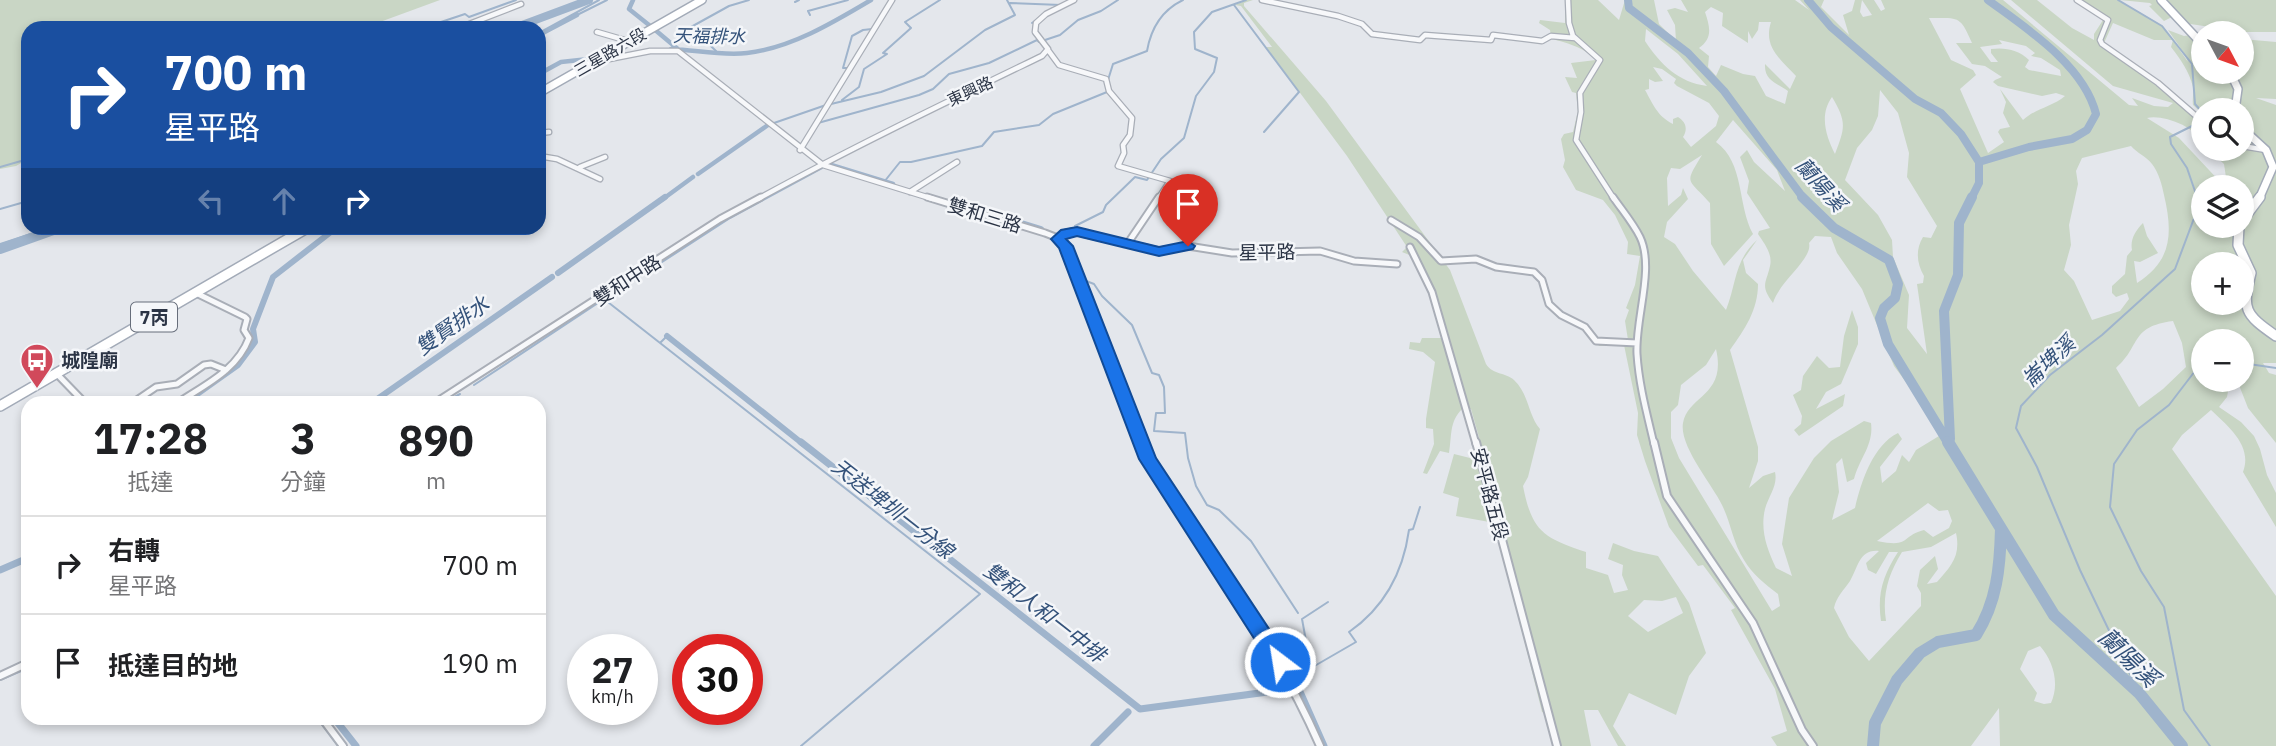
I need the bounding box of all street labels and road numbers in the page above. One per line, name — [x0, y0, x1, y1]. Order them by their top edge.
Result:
street label: 三星路六段 — [570, 23, 650, 81]
street label: 東興路 — [944, 72, 996, 110]
street label: 雙和三路 — [945, 192, 1025, 238]
street label: 星平路 — [1238, 240, 1296, 264]
street label: 雙和中路 — [589, 249, 665, 311]
road number: 7丙 — [131, 302, 177, 332]
street label: 安平路五段 — [1466, 445, 1514, 543]

